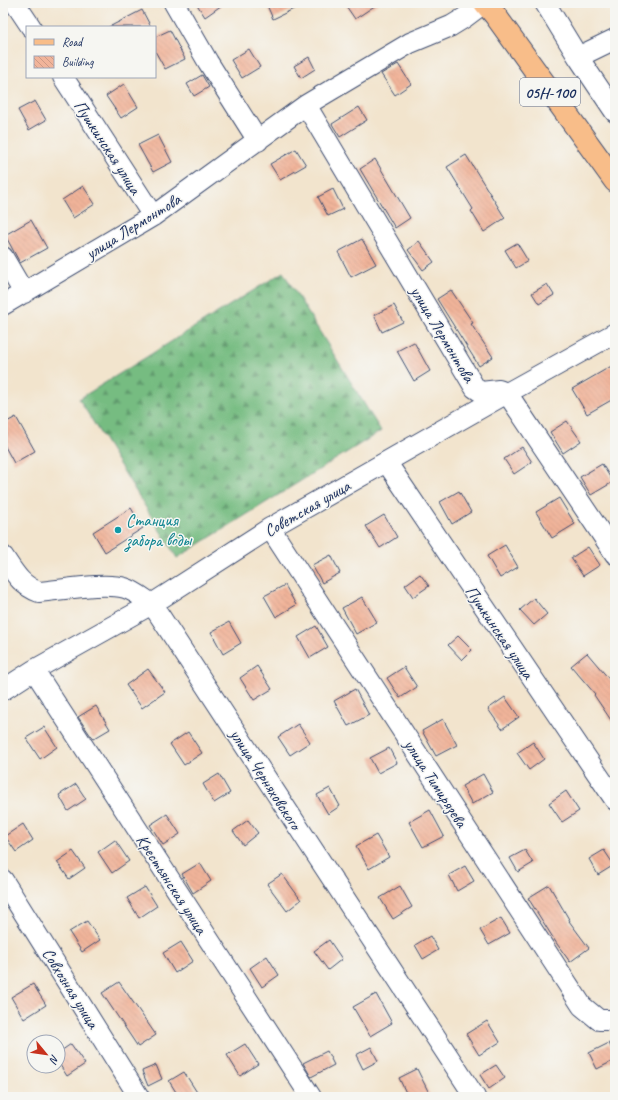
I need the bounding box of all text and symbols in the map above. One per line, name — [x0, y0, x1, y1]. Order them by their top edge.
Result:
legend — [26, 26, 156, 78]
text: Road — [62, 34, 84, 50]
text: Building — [62, 54, 94, 70]
road number: 05Н-100 — [520, 78, 580, 106]
street label: Пушкинская улица — [69, 96, 147, 200]
street label: улица Лермонтова — [81, 188, 186, 265]
street label: улица Лермонтова — [405, 282, 480, 387]
street label: Советская улица — [260, 475, 355, 542]
place label: Станция забора воды — [124, 510, 193, 552]
marker: Станция забора воды — [113, 525, 123, 535]
street label: Пушкинская улица — [461, 582, 539, 684]
street label: улица Черняховского — [225, 724, 307, 835]
street label: улица Тимирязева — [398, 735, 472, 833]
street label: Крестьянская улица — [132, 830, 212, 939]
street label: Совхозная улица — [38, 944, 104, 1034]
north arrow — [26, 1034, 66, 1074]
text: N — [46, 1052, 63, 1067]

